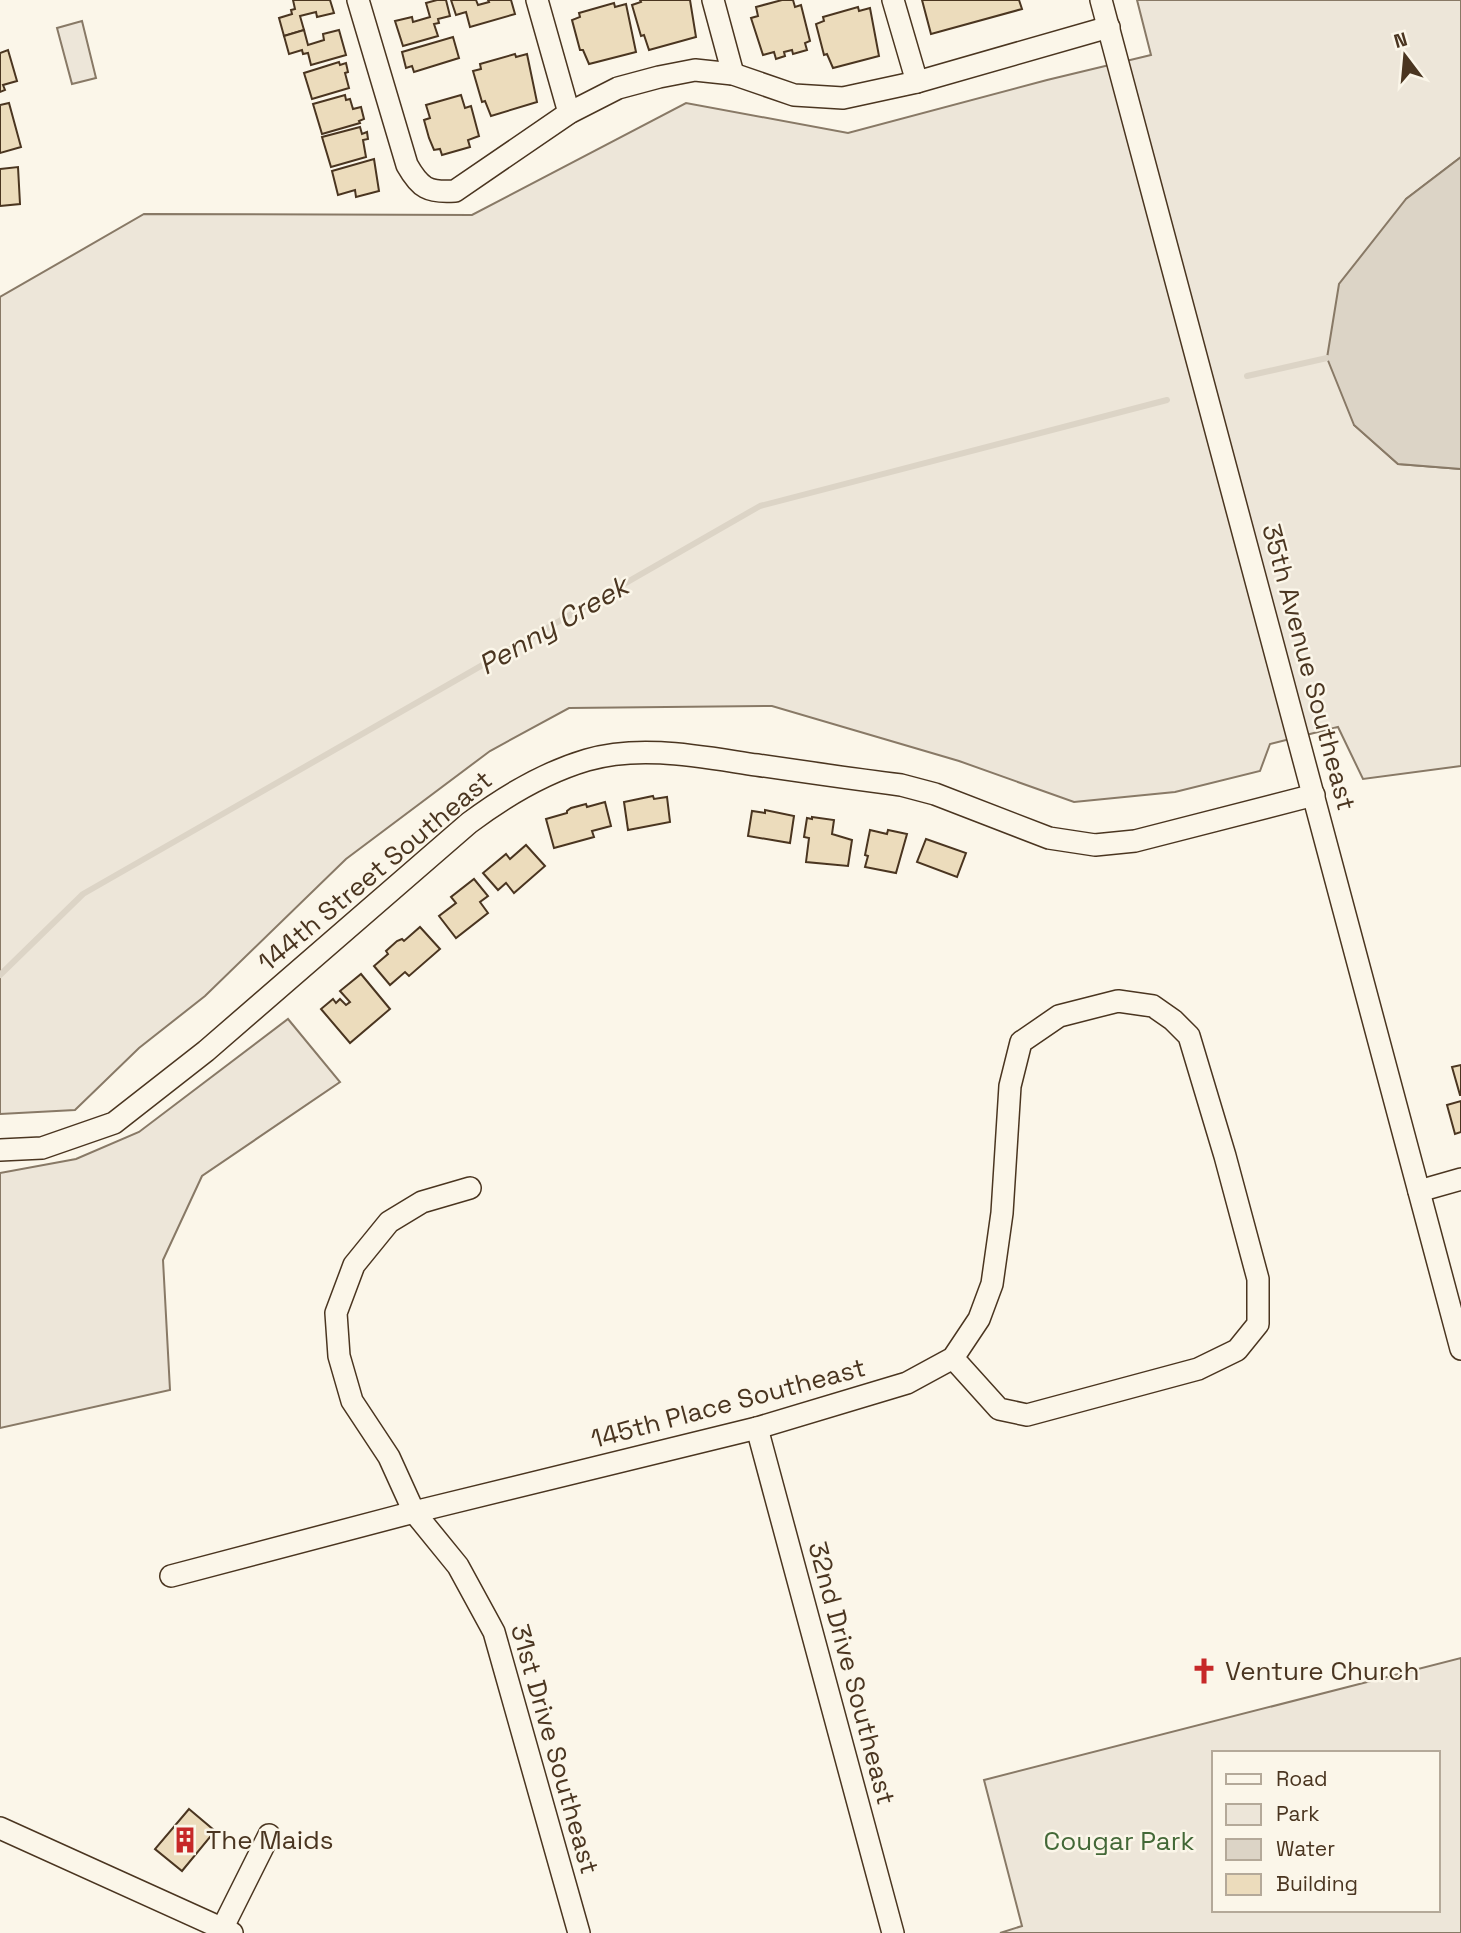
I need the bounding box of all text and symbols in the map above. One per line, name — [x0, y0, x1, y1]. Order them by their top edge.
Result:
north arrow — [1370, 21, 1440, 91]
text: N — [1391, 26, 1410, 54]
street label: 35th Avenue Southeast — [1254, 520, 1364, 814]
water label: Penny Creek — [471, 566, 637, 682]
street label: 144th Street Southeast — [251, 763, 499, 979]
street label: 145th Place Southeast — [587, 1350, 869, 1456]
street label: 32nd Drive Southeast — [800, 1538, 904, 1808]
street label: 31st Drive Southeast — [503, 1620, 607, 1878]
place label: Venture Church — [1225, 1654, 1420, 1688]
church icon: Venture Church — [1189, 1656, 1219, 1686]
legend — [1212, 1751, 1440, 1912]
text: Road — [1276, 1765, 1328, 1792]
text: Park — [1276, 1800, 1320, 1827]
place label: The Maids — [206, 1823, 334, 1857]
park label: Cougar Park — [1044, 1824, 1194, 1858]
building icon: The Maids — [170, 1825, 200, 1855]
text: Water — [1276, 1835, 1335, 1862]
text: Building — [1276, 1870, 1358, 1897]

